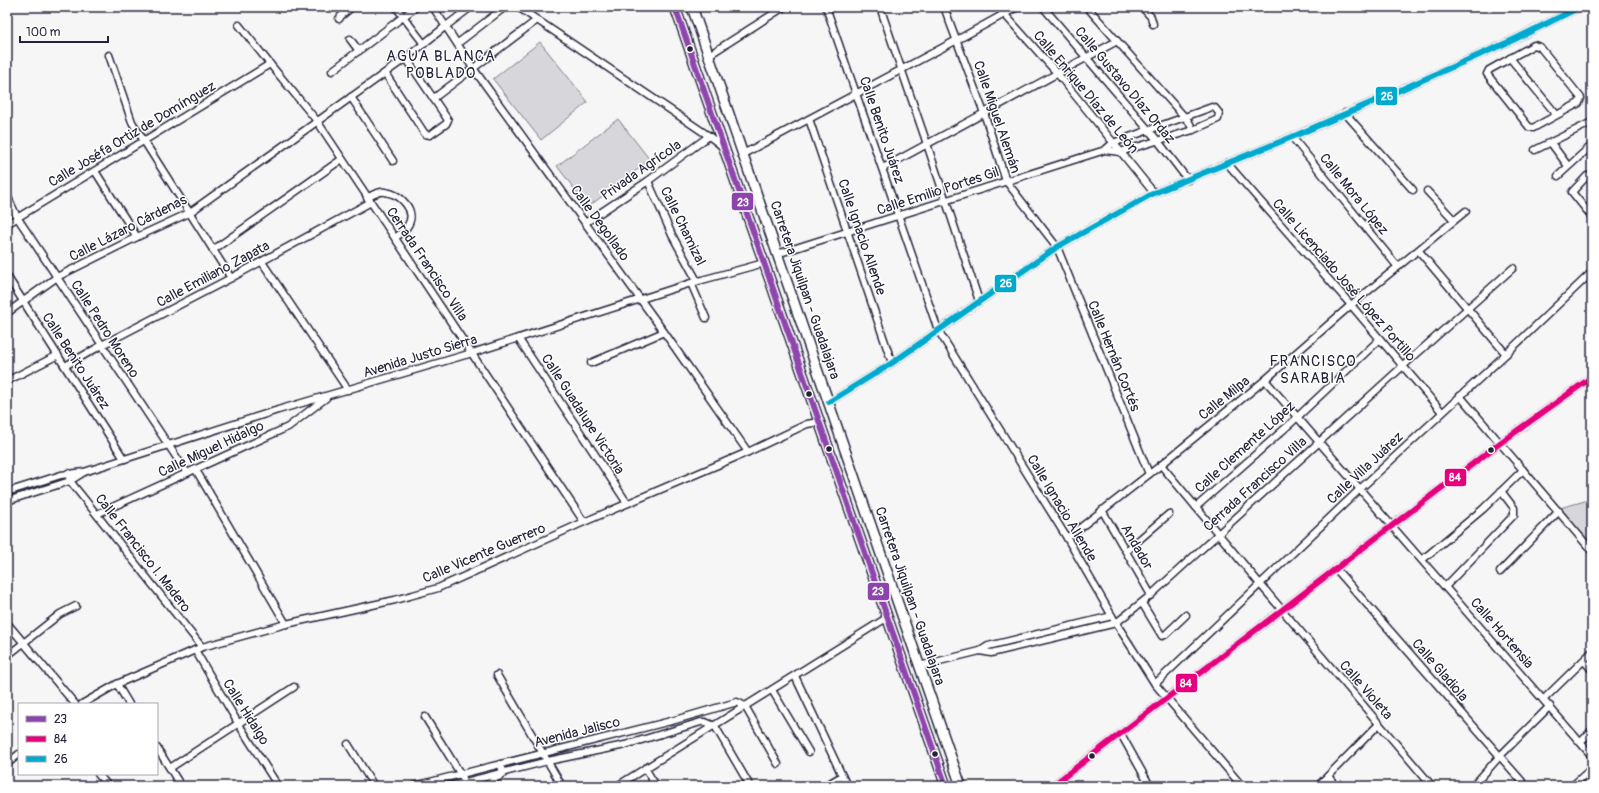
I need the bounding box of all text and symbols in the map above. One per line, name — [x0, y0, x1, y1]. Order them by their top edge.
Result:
scale bar — [20, 18, 108, 44]
street label: Calle Gustavo Díaz Ordaz — [1071, 23, 1179, 147]
text: 100 m — [26, 25, 61, 40]
street label: Calle Enrique Díaz de León — [1030, 27, 1142, 157]
unlabelled marker — [685, 44, 695, 54]
district label: AGUA BLANCA POBLADO — [386, 47, 496, 83]
street label: Calle Miguel Alemán — [970, 59, 1024, 176]
street label: Calle Benito Juárez — [856, 74, 908, 186]
street label: Calle Joséfa Ortiz de Domínguez — [45, 77, 219, 191]
line badge: 26 — [1375, 86, 1398, 106]
text: 26 — [1381, 90, 1394, 103]
street label: Privada Agrícola — [598, 136, 684, 204]
street label: Calle Mora López — [1316, 150, 1392, 238]
street label: Calle Emilio Portes Gil — [875, 163, 1001, 219]
street label: Calle Ignacio Allende — [834, 177, 890, 297]
street label: Calle Degollado — [567, 182, 633, 264]
street label: Calle Chamizal — [657, 184, 709, 268]
street label: Calle Lázaro Cárdenas — [66, 191, 190, 265]
line badge: 23 — [731, 192, 754, 211]
street label: Calle Licenciado José López Portillo — [1269, 195, 1420, 365]
text: 23 — [737, 196, 749, 209]
street label: Carretera Jiquilpan - Guadalajara — [766, 199, 844, 381]
street label: Cerrada Francisco Villa — [383, 204, 471, 324]
street label: Calle Emiliano Zapata — [154, 237, 272, 311]
line badge: 26 — [994, 274, 1017, 293]
street label: Calle Pedro Moreno — [67, 277, 143, 381]
text: 26 — [1000, 277, 1013, 290]
street label: Calle Hernán Cortés — [1084, 298, 1144, 415]
street label: Calle Benito Juárez — [38, 309, 114, 413]
street label: Avenida Justo Sierra — [361, 331, 479, 381]
street label: Calle Guadalupe Victoria — [538, 351, 628, 477]
district label: FRANCISCO SARABIA — [1269, 352, 1357, 388]
street label: Calle Milpa — [1195, 372, 1253, 424]
unlabelled marker — [804, 389, 814, 399]
street label: Calle Clemente López — [1191, 397, 1299, 497]
street label: Calle Miguel Hidalgo — [156, 417, 267, 481]
street label: Calle Villa Juárez — [1323, 428, 1407, 508]
street label: Cerrada Francisco Villa — [1200, 433, 1310, 535]
unlabelled marker — [824, 444, 834, 454]
unlabelled marker — [1486, 445, 1496, 455]
street label: Calle Ignacio Allende — [1023, 452, 1101, 565]
line badge: 84 — [1444, 468, 1467, 487]
text: 84 — [1449, 471, 1462, 484]
street label: Calle Francisco I. Madero — [92, 490, 195, 616]
street label: Carretera Jiquilpan - Guadalajara — [871, 505, 949, 687]
street label: Calle Vicente Guerrero — [420, 519, 548, 587]
street label: Andador — [1117, 521, 1157, 573]
line badge: 23 — [867, 582, 890, 601]
text: 23 — [872, 585, 884, 598]
street label: Calle Hortensia — [1467, 594, 1537, 672]
street label: Calle Gladiola — [1408, 635, 1472, 705]
street label: Calle Violeta — [1336, 657, 1396, 723]
line badge: 84 — [1175, 673, 1198, 693]
street label: Calle Hidalgo — [219, 676, 273, 748]
text: 84 — [1180, 677, 1193, 690]
legend — [18, 703, 158, 775]
text: 23 — [54, 712, 67, 727]
street label: Avenida Jalisco — [532, 713, 622, 751]
text: 84 — [54, 732, 67, 747]
unlabelled marker — [930, 749, 940, 759]
unlabelled marker — [1087, 751, 1097, 761]
text: 26 — [54, 752, 68, 767]

